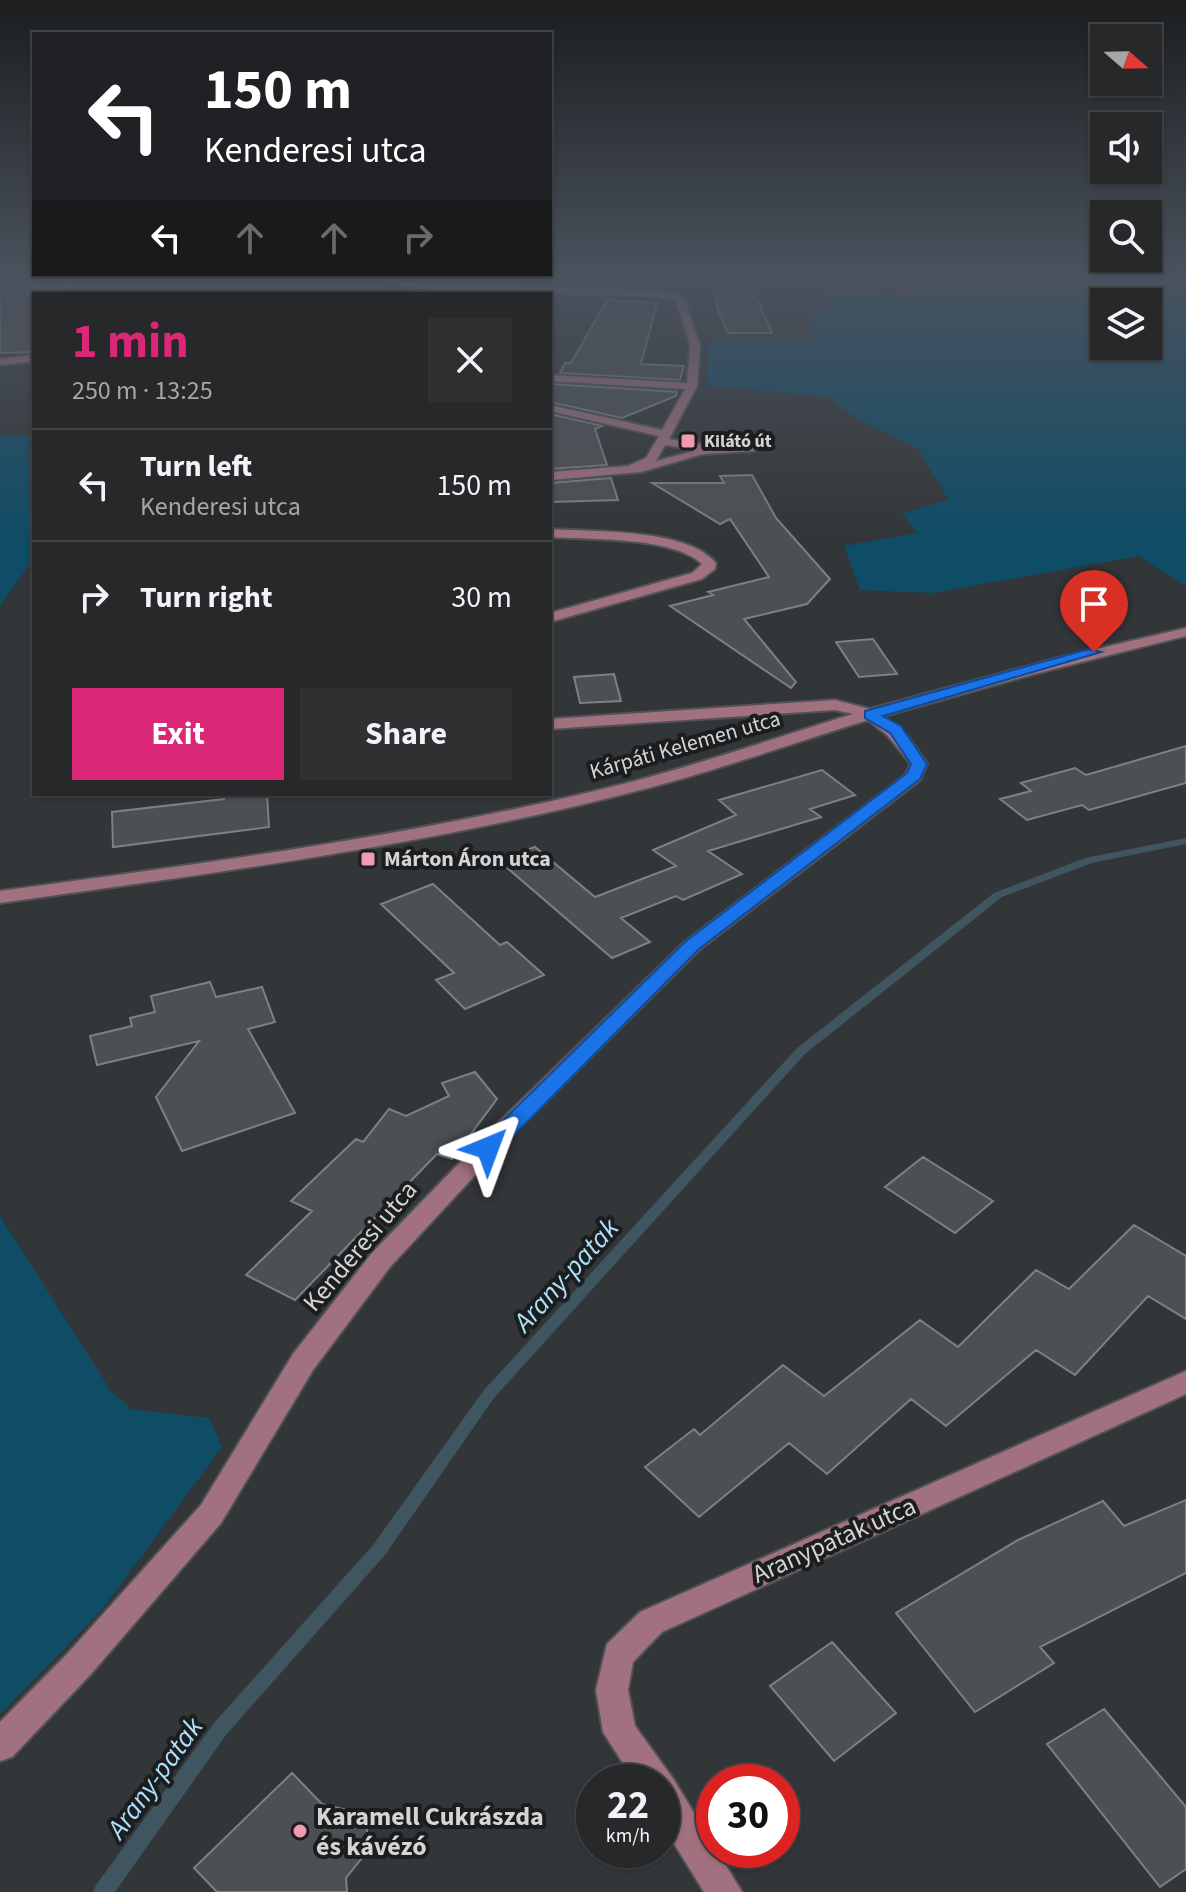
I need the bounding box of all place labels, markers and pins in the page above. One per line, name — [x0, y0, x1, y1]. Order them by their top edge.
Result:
place label: Kilátó út — [704, 429, 772, 454]
marker: Kilátó út — [679, 432, 697, 450]
pin — [1060, 570, 1128, 652]
place label: Márton Áron utca — [384, 843, 551, 875]
marker: Márton Áron utca — [359, 850, 377, 868]
place label: Karamell Cukrászda és kávézó — [316, 1798, 544, 1865]
marker: Karamell Cukrászda és kávézó — [291, 1822, 309, 1840]

